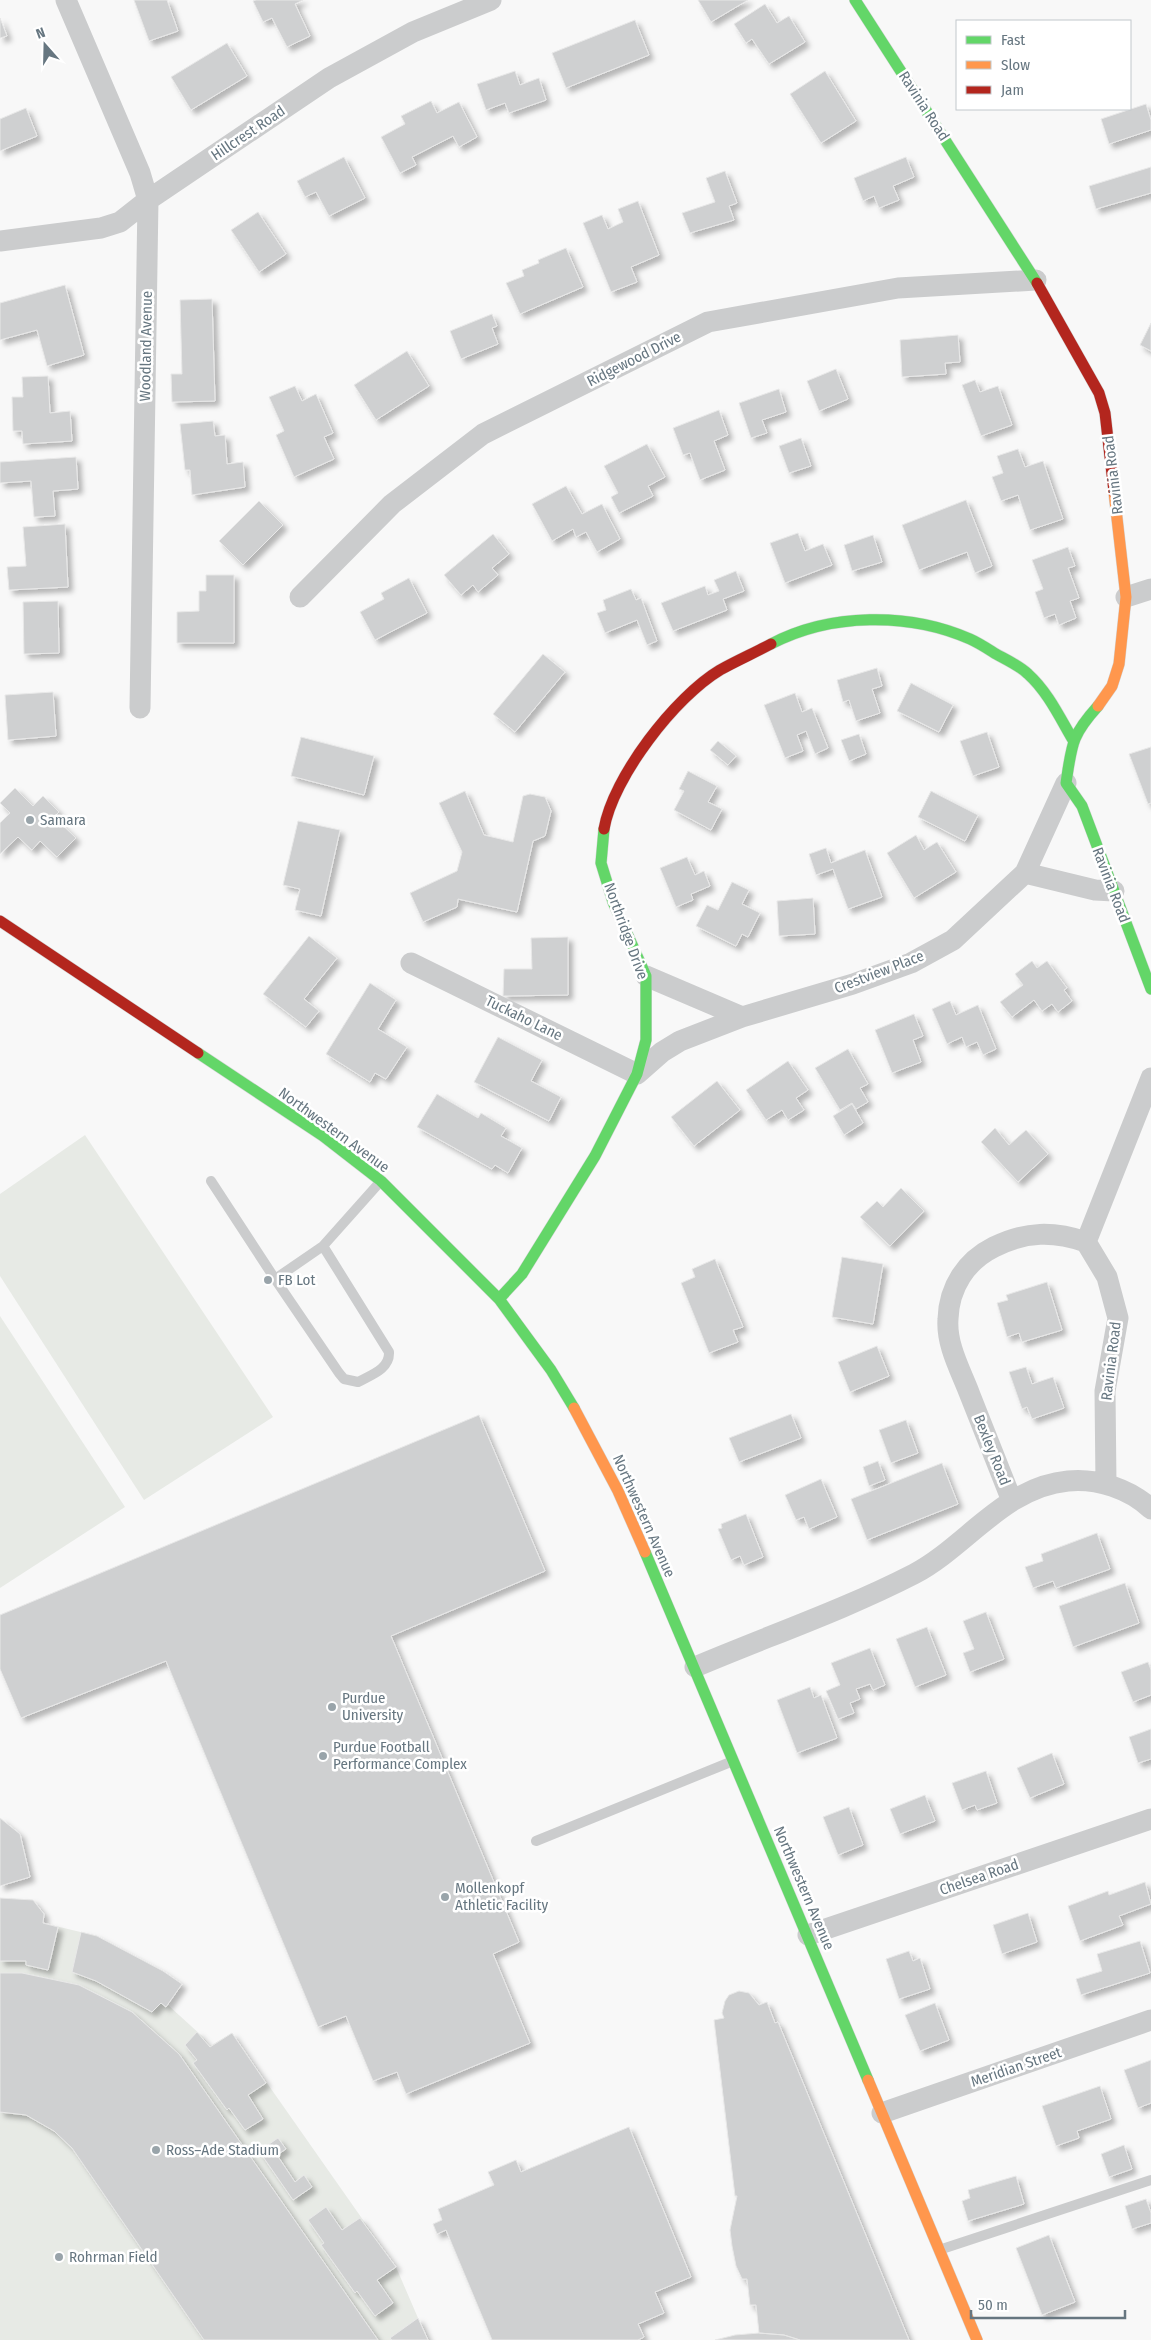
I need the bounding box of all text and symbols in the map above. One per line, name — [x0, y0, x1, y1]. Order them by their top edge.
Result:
north arrow — [20, 20, 70, 70]
legend — [956, 20, 1131, 110]
text: N — [34, 24, 48, 43]
text: Fast — [1001, 31, 1025, 49]
text: Slow — [1001, 56, 1030, 74]
street label: Ravinia Road — [895, 68, 953, 144]
text: Jam — [1001, 81, 1024, 99]
street label: Hillcrest Road — [208, 102, 288, 164]
street label: Woodland Avenue — [136, 291, 156, 401]
street label: Ridgewood Drive — [584, 328, 684, 390]
street label: Ravinia Road — [1099, 435, 1127, 515]
place label: Samara — [40, 811, 86, 829]
marker: Samara — [24, 814, 36, 826]
street label: Ravinia Road — [1088, 845, 1134, 925]
street label: Northridge Drive — [600, 880, 652, 982]
street label: Crestview Place — [832, 947, 926, 997]
street label: Tuckaho Lane — [483, 992, 565, 1044]
street label: Northwestern Avenue — [275, 1084, 393, 1176]
place label: FB Lot — [278, 1271, 316, 1289]
marker: FB Lot — [262, 1274, 274, 1286]
street label: Ravinia Road — [1097, 1321, 1125, 1401]
street label: Bexley Road — [970, 1412, 1014, 1488]
street label: Northwestern Avenue — [609, 1452, 679, 1580]
place label: Purdue University — [342, 1689, 404, 1724]
marker: Purdue University — [326, 1701, 338, 1713]
place label: Purdue Football Performance Complex — [333, 1738, 467, 1773]
marker: Purdue Football Performance Complex — [317, 1750, 329, 1762]
street label: Northwestern Avenue — [770, 1823, 838, 1953]
street label: Chelsea Road — [937, 1855, 1021, 1899]
place label: Mollenkopf Athletic Facility — [455, 1879, 548, 1914]
marker: Mollenkopf Athletic Facility — [439, 1891, 451, 1903]
street label: Meridian Street — [968, 2043, 1064, 2091]
place label: Ross–Ade Stadium — [166, 2141, 279, 2159]
marker: Ross–Ade Stadium — [150, 2144, 162, 2156]
place label: Rohrman Field — [69, 2248, 158, 2266]
marker: Rohrman Field — [53, 2251, 65, 2263]
scale bar — [971, 2288, 1125, 2320]
text: 50 m — [978, 2296, 1008, 2314]

